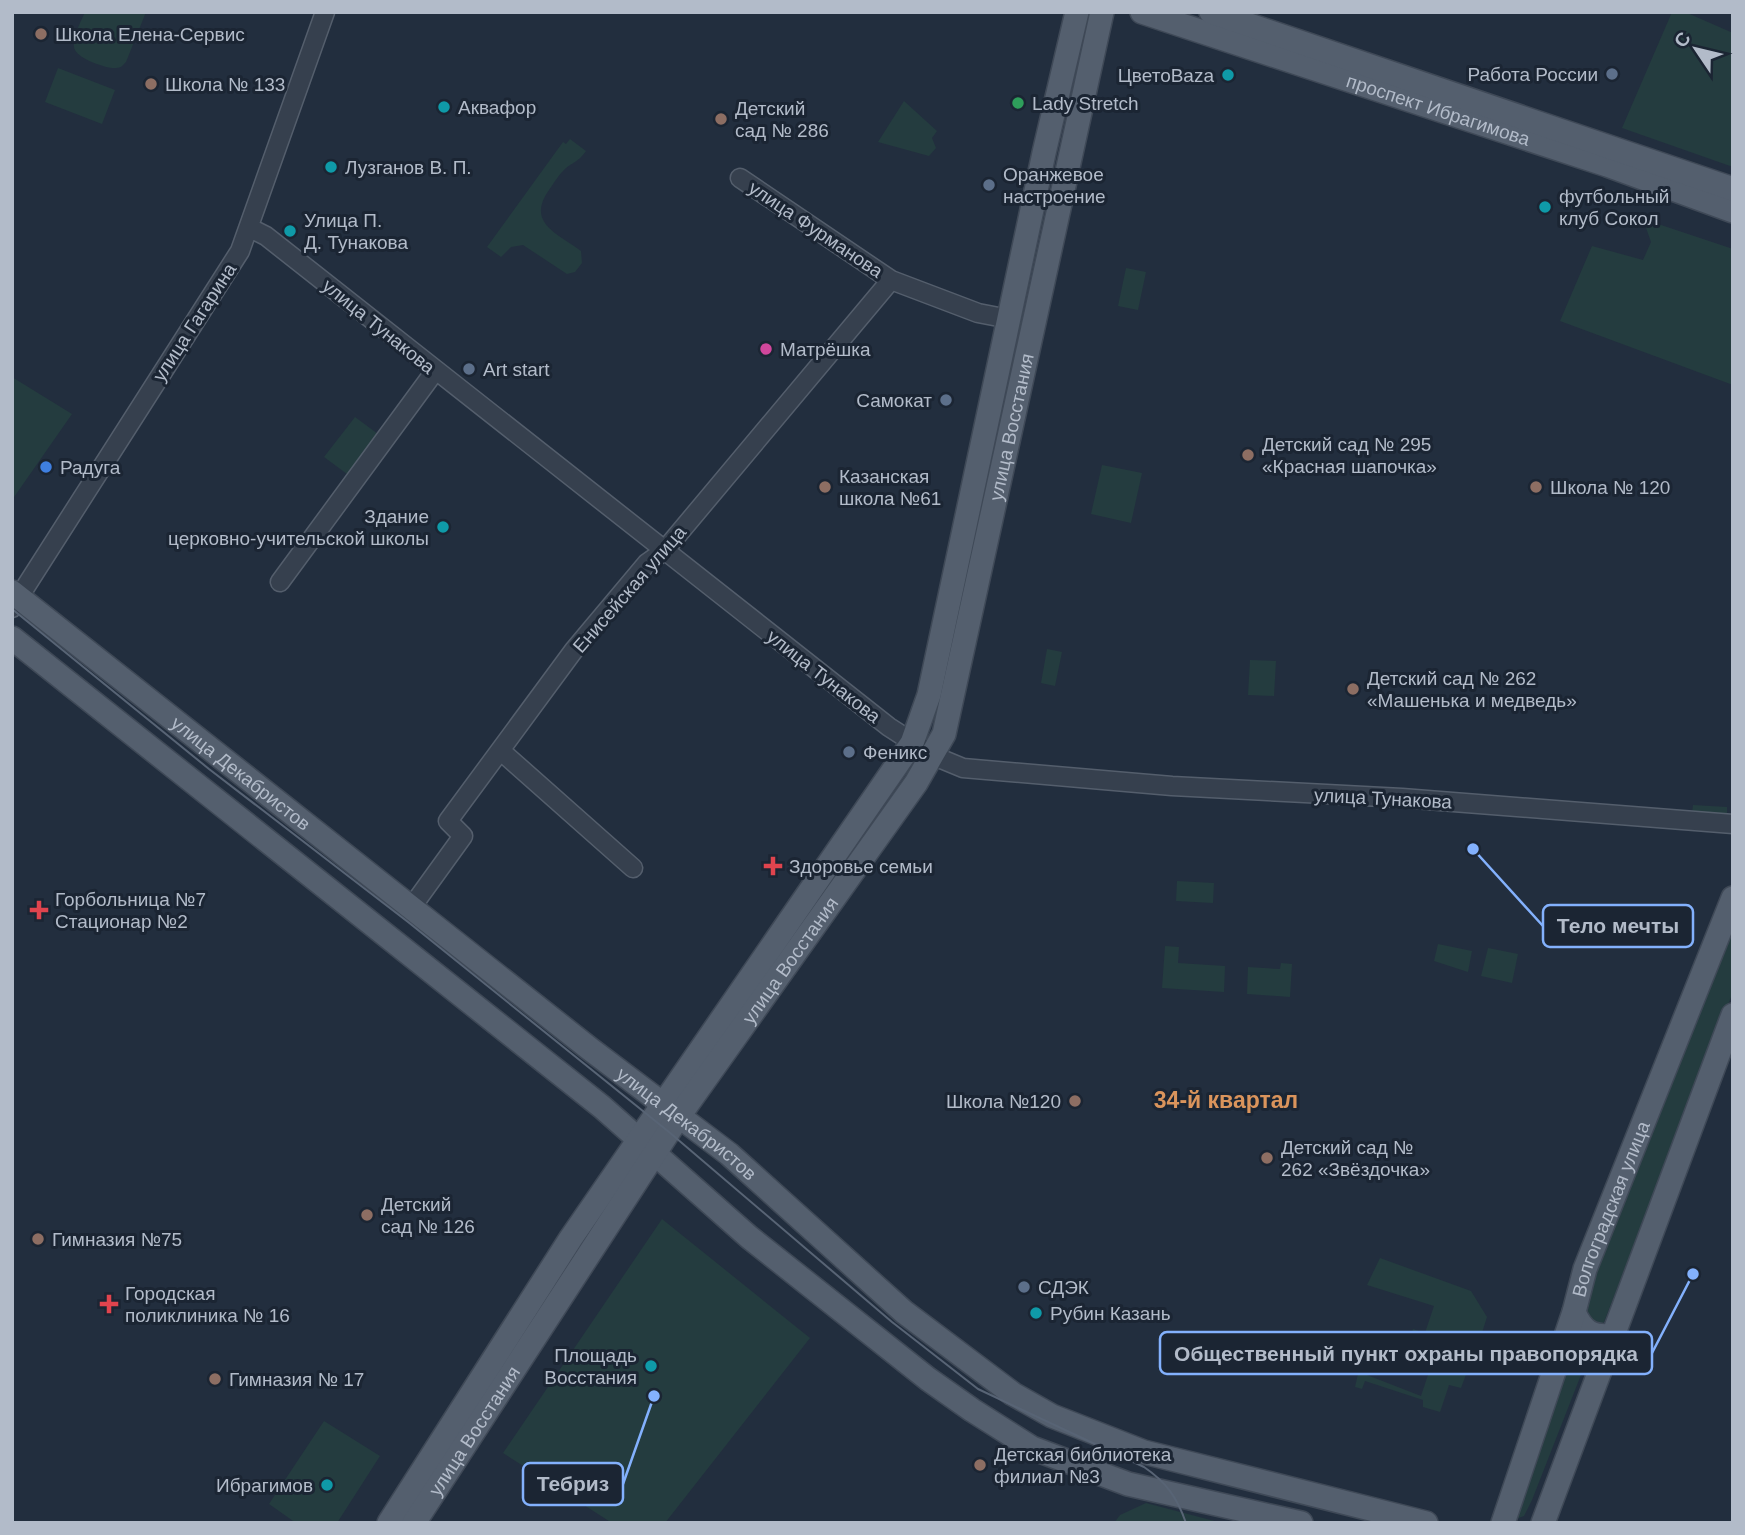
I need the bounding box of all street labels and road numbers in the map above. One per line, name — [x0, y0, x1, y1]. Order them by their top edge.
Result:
street label: проспект Ибрагимова — [1344, 70, 1533, 150]
street label: улица Фурманова — [745, 177, 887, 282]
street label: улица Гагарина — [148, 259, 241, 385]
street label: улица Тунакова — [318, 275, 439, 378]
street label: улица Восстания — [985, 352, 1038, 503]
street label: Енисейская улица — [569, 521, 690, 657]
street label: улица Тунакова — [763, 626, 885, 727]
street label: улица Декабристов — [167, 712, 314, 835]
street label: улица Тунакова — [1313, 784, 1453, 813]
street label: улица Восстания — [738, 893, 842, 1028]
street label: улица Декабристов — [613, 1063, 761, 1185]
street label: Волгоградская улица — [1568, 1118, 1654, 1299]
street label: улица Восстания — [425, 1362, 524, 1500]

